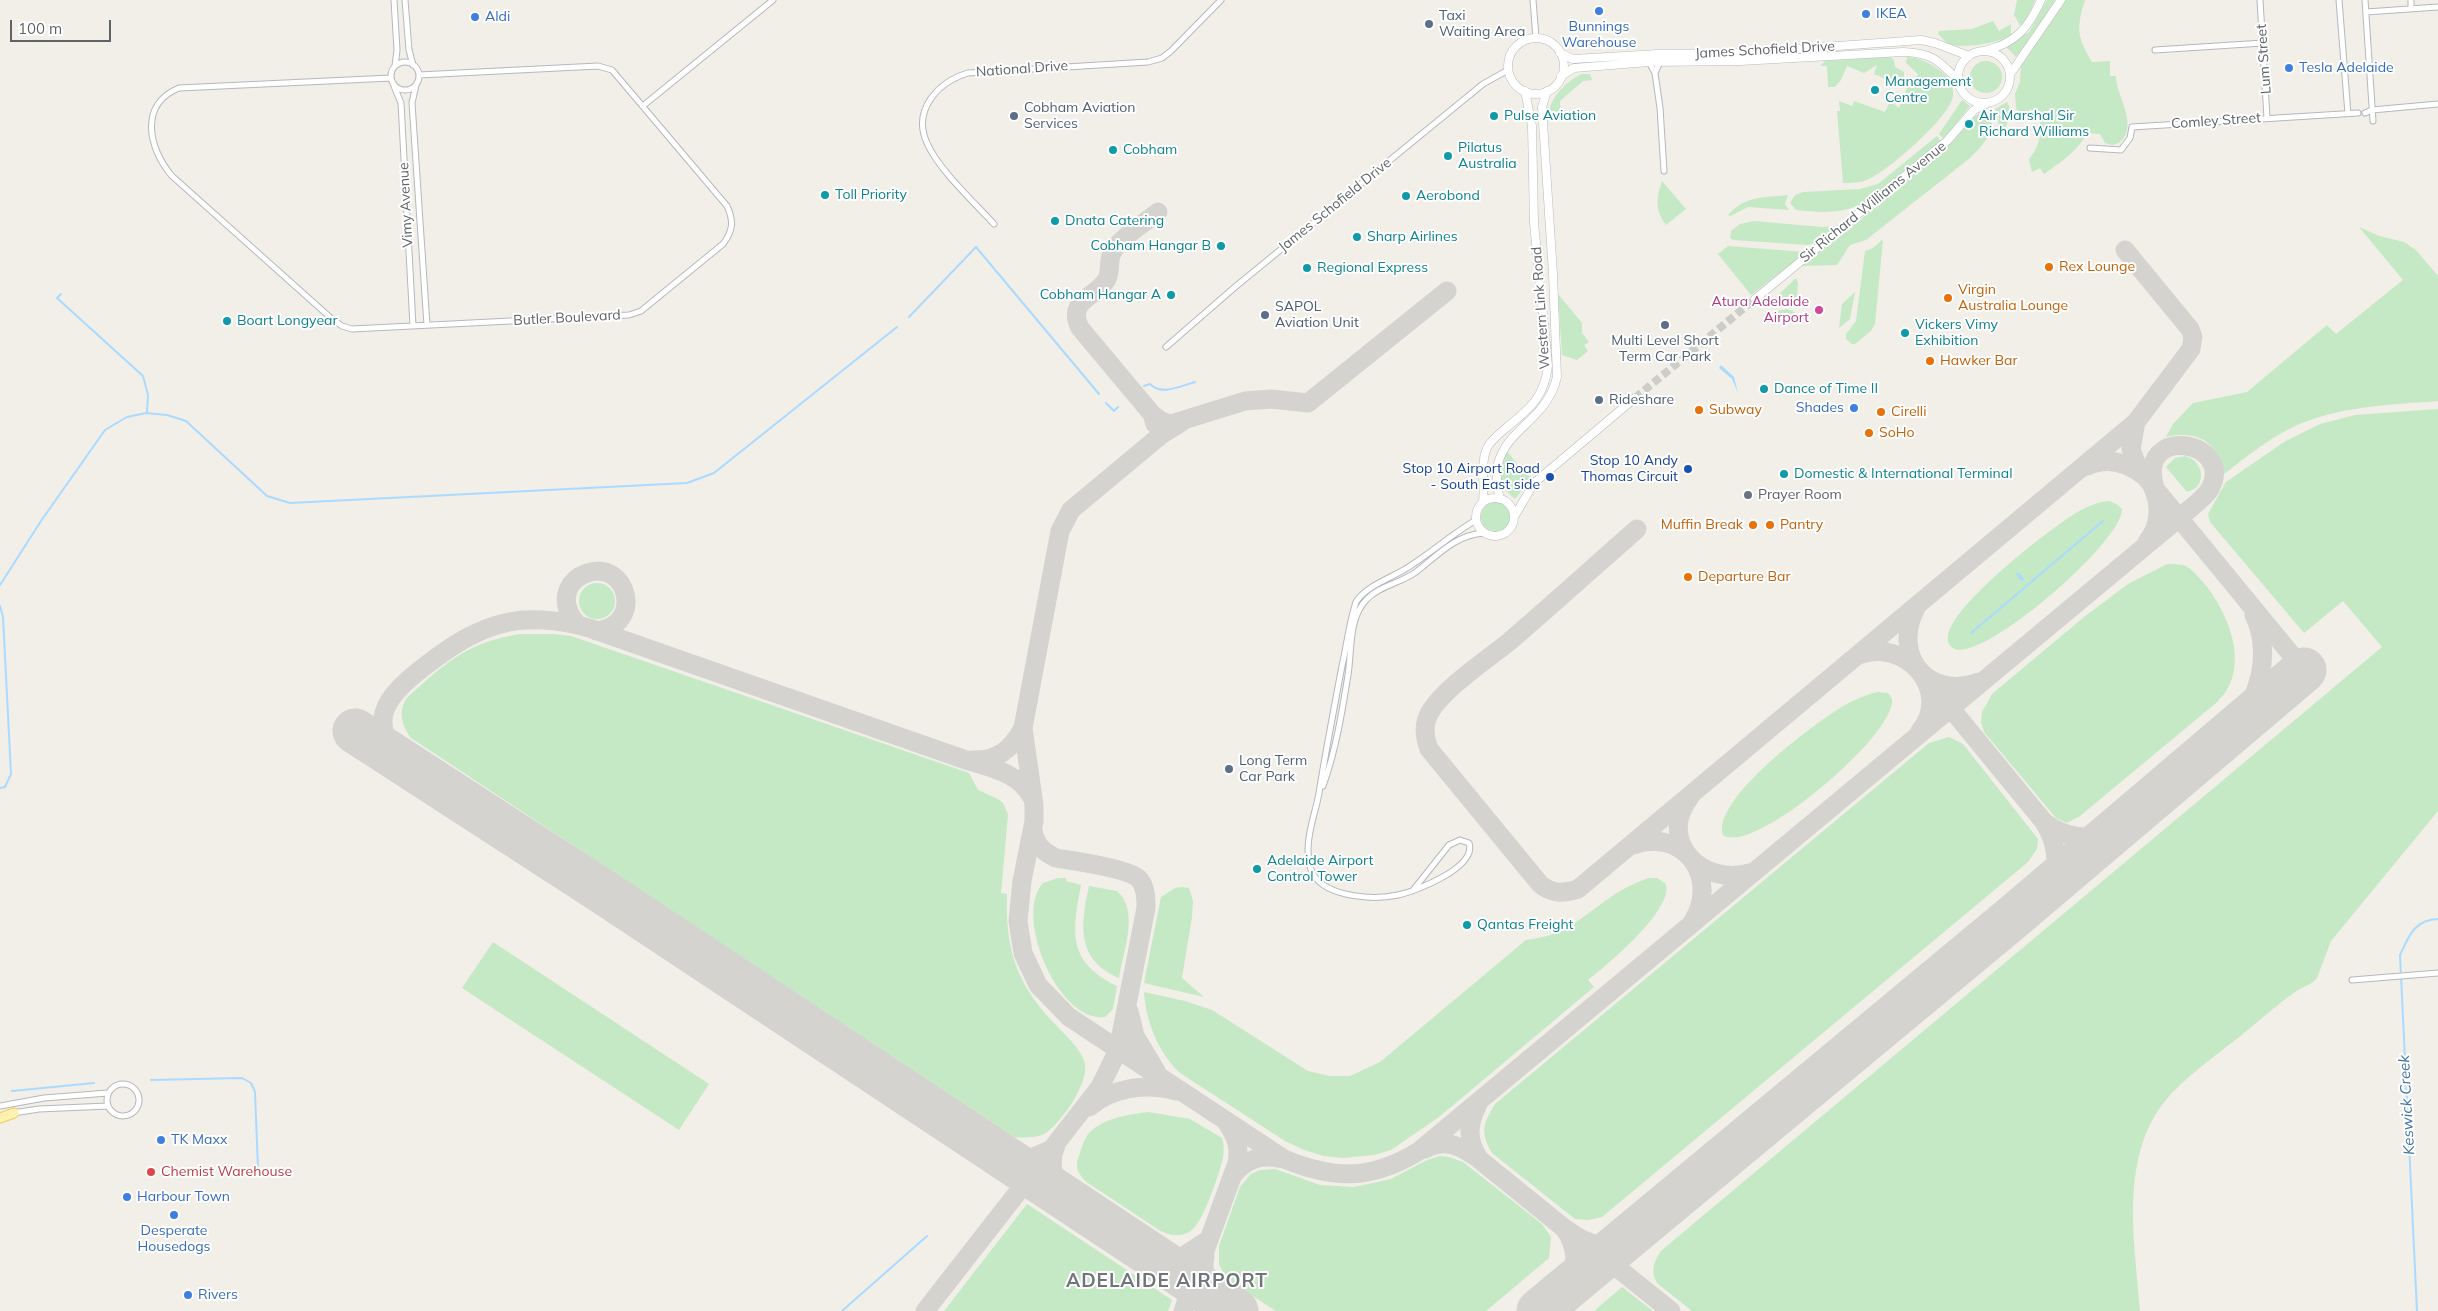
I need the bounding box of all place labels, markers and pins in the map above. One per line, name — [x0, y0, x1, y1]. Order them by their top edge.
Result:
marker: Bunnings Warehouse — [1593, 5, 1605, 17]
place label: IKEA — [1876, 6, 1907, 22]
place label: Taxi Waiting Area — [1439, 8, 1525, 40]
marker: IKEA — [1860, 8, 1872, 20]
place label: Aldi — [485, 9, 510, 25]
marker: Aldi — [469, 11, 481, 23]
marker: Taxi Waiting Area — [1423, 18, 1435, 30]
place label: Bunnings Warehouse — [1562, 19, 1636, 52]
place label: Tesla Adelaide — [2299, 60, 2394, 76]
marker: Tesla Adelaide — [2283, 62, 2295, 74]
place label: Management Centre — [1885, 74, 1971, 106]
marker: Management Centre — [1869, 84, 1881, 96]
place label: Cobham Aviation Services — [1024, 100, 1136, 132]
place label: Pulse Aviation — [1504, 108, 1596, 124]
place label: Air Marshal Sir Richard Williams — [1979, 108, 2089, 140]
marker: Cobham Aviation Services — [1008, 110, 1020, 122]
marker: Pulse Aviation — [1488, 110, 1500, 122]
marker: Air Marshal Sir Richard Williams — [1963, 118, 1975, 130]
place label: Pilatus Australia — [1458, 140, 1517, 172]
place label: Cobham — [1123, 142, 1177, 158]
marker: Cobham — [1107, 144, 1119, 156]
marker: Pilatus Australia — [1442, 150, 1454, 162]
place label: Toll Priority — [835, 187, 907, 203]
place label: Aerobond — [1416, 188, 1480, 204]
marker: Toll Priority — [819, 189, 831, 201]
marker: Aerobond — [1400, 190, 1412, 202]
place label: Dnata Catering — [1065, 213, 1164, 229]
marker: Dnata Catering — [1049, 215, 1061, 227]
place label: Sharp Airlines — [1367, 229, 1458, 245]
marker: Sharp Airlines — [1351, 231, 1363, 243]
place label: Cobham Hangar B — [1091, 238, 1211, 254]
marker: Cobham Hangar B — [1215, 240, 1227, 252]
place label: Rex Lounge — [2059, 259, 2135, 275]
place label: Regional Express — [1317, 260, 1428, 276]
marker: Rex Lounge — [2043, 261, 2055, 273]
marker: Regional Express — [1301, 262, 1313, 274]
place label: Virgin Australia Lounge — [1958, 282, 2068, 314]
place label: Cobham Hangar A — [1040, 287, 1161, 303]
marker: Cobham Hangar A — [1165, 289, 1177, 301]
marker: Virgin Australia Lounge — [1942, 292, 1954, 304]
place label: Atura Adelaide Airport — [1712, 294, 1809, 326]
place label: SAPOL Aviation Unit — [1275, 299, 1359, 332]
marker: Atura Adelaide Airport — [1813, 304, 1825, 316]
marker: SAPOL Aviation Unit — [1259, 309, 1271, 321]
place label: Boart Longyear — [237, 313, 338, 329]
marker: Boart Longyear — [221, 315, 233, 327]
place label: Vickers Vimy Exhibition — [1915, 317, 1998, 350]
marker: Multi Level Short Term Car Park — [1659, 319, 1671, 331]
marker: Vickers Vimy Exhibition — [1899, 327, 1911, 339]
place label: Multi Level Short Term Car Park — [1611, 333, 1719, 366]
place label: Hawker Bar — [1940, 353, 2018, 369]
marker: Hawker Bar — [1924, 355, 1936, 367]
place label: Dance of Time II — [1774, 381, 1878, 397]
marker: Dance of Time II — [1758, 383, 1770, 395]
place label: Rideshare — [1609, 392, 1674, 408]
marker: Rideshare — [1593, 394, 1605, 406]
place label: Shades — [1796, 400, 1844, 416]
place label: Subway — [1709, 402, 1762, 418]
marker: Shades — [1848, 402, 1860, 414]
marker: Subway — [1693, 404, 1705, 416]
place label: Cirelli — [1891, 404, 1927, 420]
marker: Cirelli — [1875, 406, 1887, 418]
place label: SoHo — [1879, 425, 1914, 441]
marker: SoHo — [1863, 427, 1875, 439]
place label: Stop 10 Andy Thomas Circuit — [1581, 453, 1678, 486]
place label: Stop 10 Airport Road - South East side — [1403, 461, 1540, 494]
marker: Stop 10 Andy Thomas Circuit — [1682, 463, 1694, 475]
place label: Domestic & International Terminal — [1794, 466, 2013, 482]
marker: Domestic & International Terminal — [1778, 468, 1790, 480]
marker: Stop 10 Airport Road - South East side — [1544, 471, 1556, 483]
place label: Prayer Room — [1758, 487, 1842, 503]
marker: Prayer Room — [1742, 489, 1754, 501]
place label: Muffin Break — [1661, 517, 1743, 533]
place label: Pantry — [1780, 517, 1823, 533]
marker: Muffin Break — [1747, 519, 1759, 531]
marker: Pantry — [1764, 519, 1776, 531]
place label: Departure Bar — [1698, 569, 1791, 585]
marker: Departure Bar — [1682, 571, 1694, 583]
place label: Long Term Car Park — [1239, 753, 1307, 786]
marker: Long Term Car Park — [1223, 763, 1235, 775]
place label: Adelaide Airport Control Tower — [1267, 853, 1373, 886]
marker: Adelaide Airport Control Tower — [1251, 863, 1263, 875]
place label: Qantas Freight — [1477, 917, 1574, 933]
marker: Qantas Freight — [1461, 919, 1473, 931]
place label: TK Maxx — [171, 1132, 227, 1148]
marker: TK Maxx — [155, 1134, 167, 1146]
place label: Chemist Warehouse — [161, 1164, 292, 1180]
marker: Chemist Warehouse — [145, 1166, 157, 1178]
place label: Harbour Town — [137, 1189, 230, 1205]
marker: Harbour Town — [121, 1191, 133, 1203]
marker: Desperate Housedogs — [168, 1209, 180, 1221]
place label: Desperate Housedogs — [137, 1223, 211, 1256]
place label: Rivers — [198, 1287, 238, 1303]
marker: Rivers — [182, 1289, 194, 1301]

